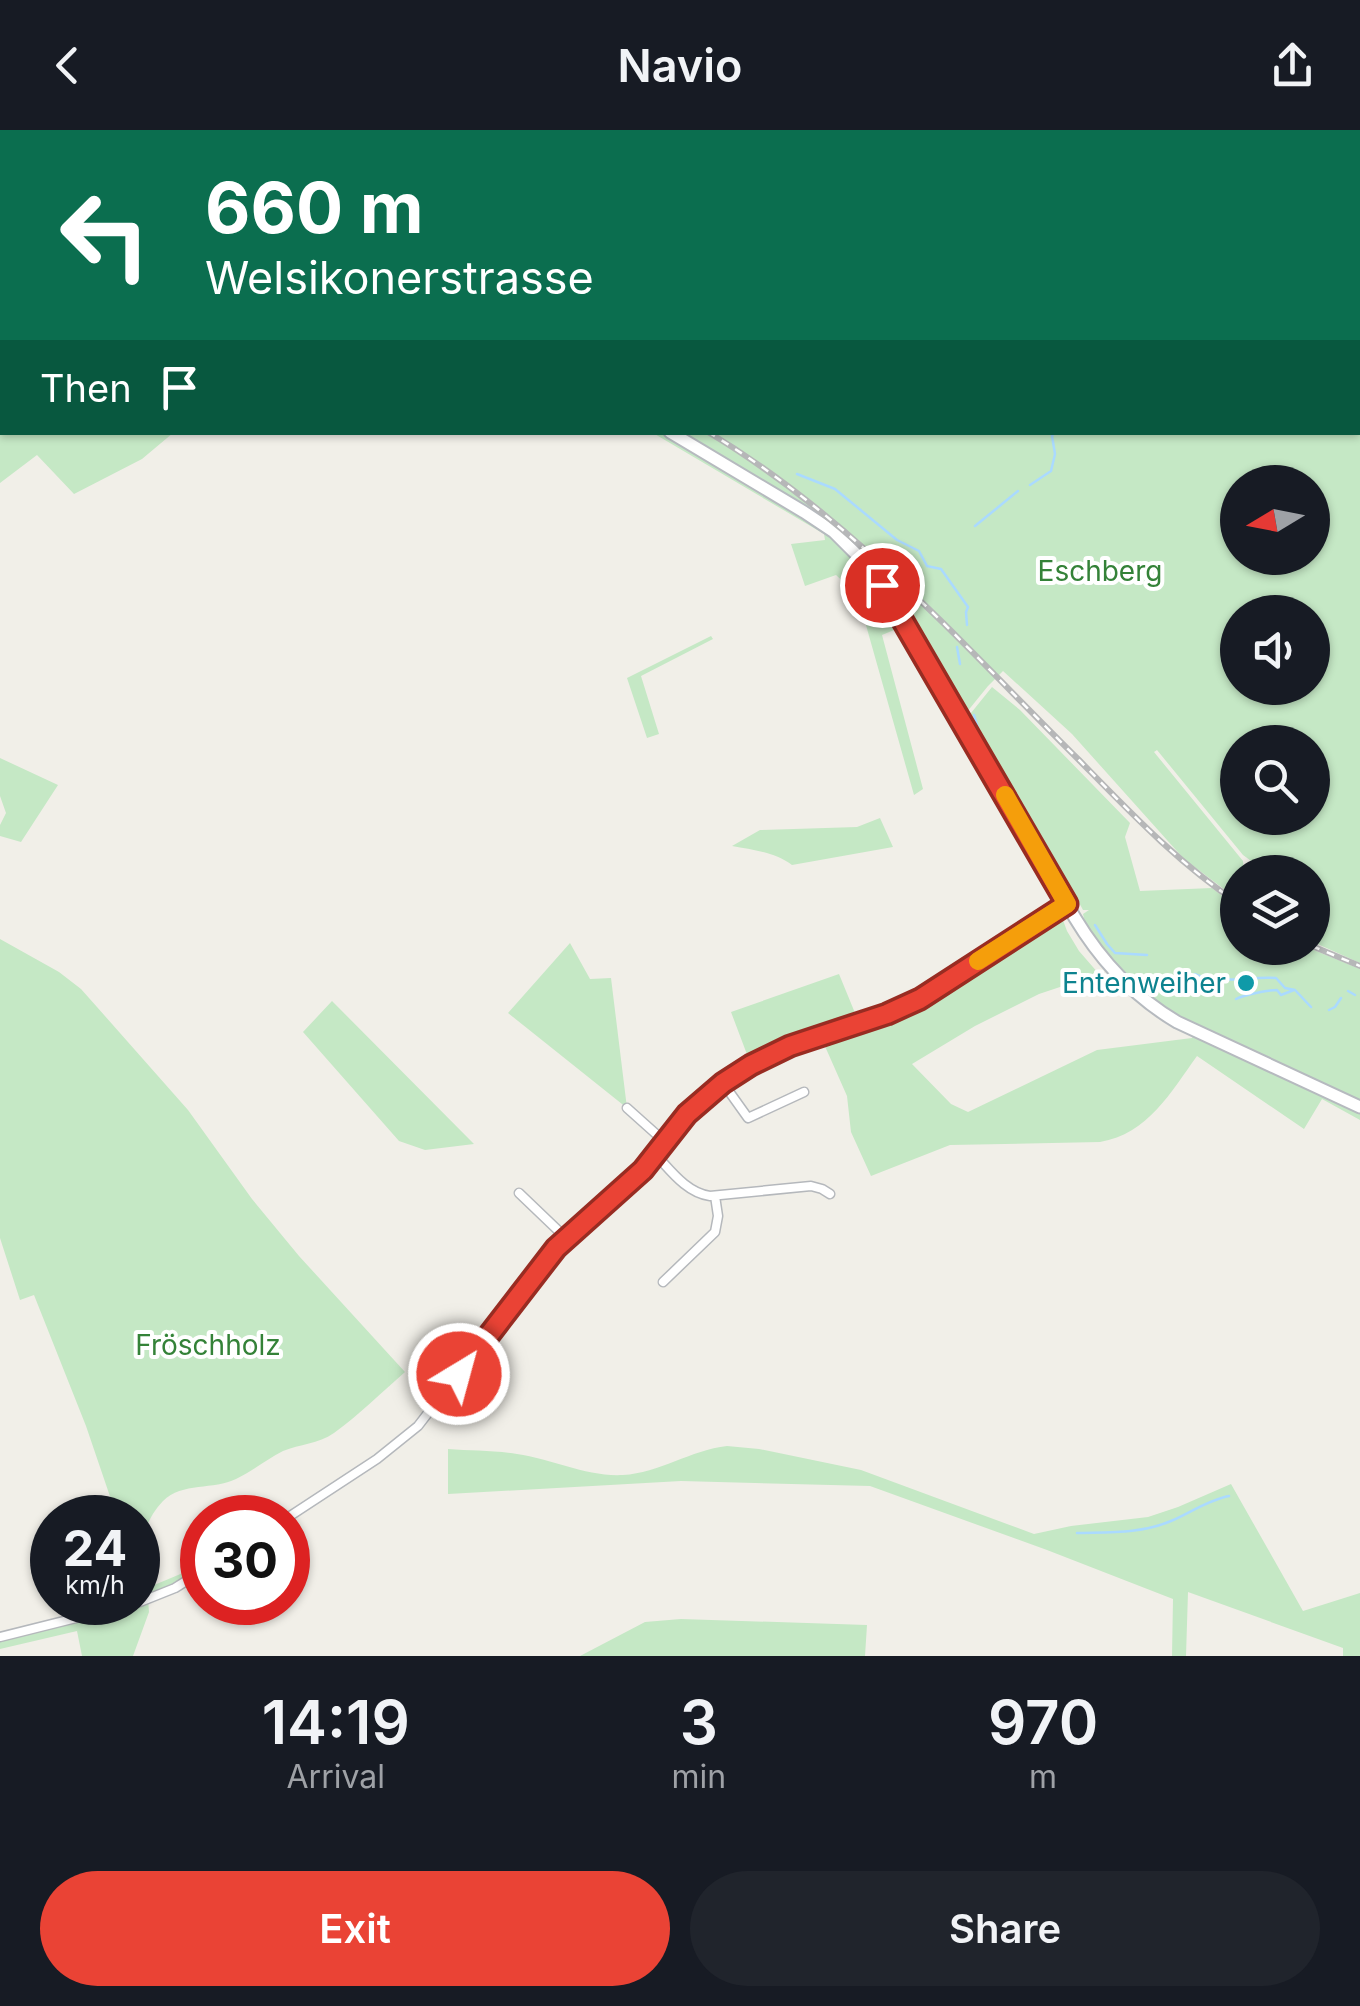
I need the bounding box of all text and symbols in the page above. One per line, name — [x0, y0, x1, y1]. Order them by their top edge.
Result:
icon: back — [40, 38, 95, 93]
text: Navio — [618, 38, 742, 93]
icon: share — [1265, 38, 1320, 93]
text: 660 m — [205, 165, 424, 250]
icon: left — [40, 170, 170, 300]
text: Welsikonerstrasse — [205, 250, 594, 305]
icon: arrive — [152, 360, 207, 415]
text: Then — [40, 365, 132, 411]
north arrow — [1220, 465, 1330, 575]
map controls — [1220, 465, 1330, 965]
pin — [840, 543, 925, 628]
park label: Eschberg — [1038, 554, 1162, 588]
icon: arrive — [855, 558, 910, 613]
button: sound — [1220, 595, 1330, 705]
button: search — [1220, 725, 1330, 835]
button: layers — [1220, 855, 1330, 965]
place label: Entenweiher — [1062, 966, 1226, 1000]
marker: Entenweiher — [1235, 972, 1257, 994]
position arrow — [407, 1322, 511, 1426]
park label: Fröschholz — [135, 1328, 281, 1362]
speed limit sign: 30 — [180, 1495, 310, 1625]
text: 24 — [63, 1518, 127, 1578]
text: km/h — [65, 1570, 125, 1600]
text: 14:19 — [262, 1686, 410, 1758]
text: 3 — [680, 1686, 718, 1758]
text: 970 — [988, 1686, 1098, 1758]
text: Arrival — [287, 1757, 385, 1796]
text: min — [672, 1757, 726, 1796]
text: m — [1029, 1757, 1057, 1796]
button: Exit — [40, 1871, 670, 1986]
button: Share — [690, 1871, 1320, 1986]

